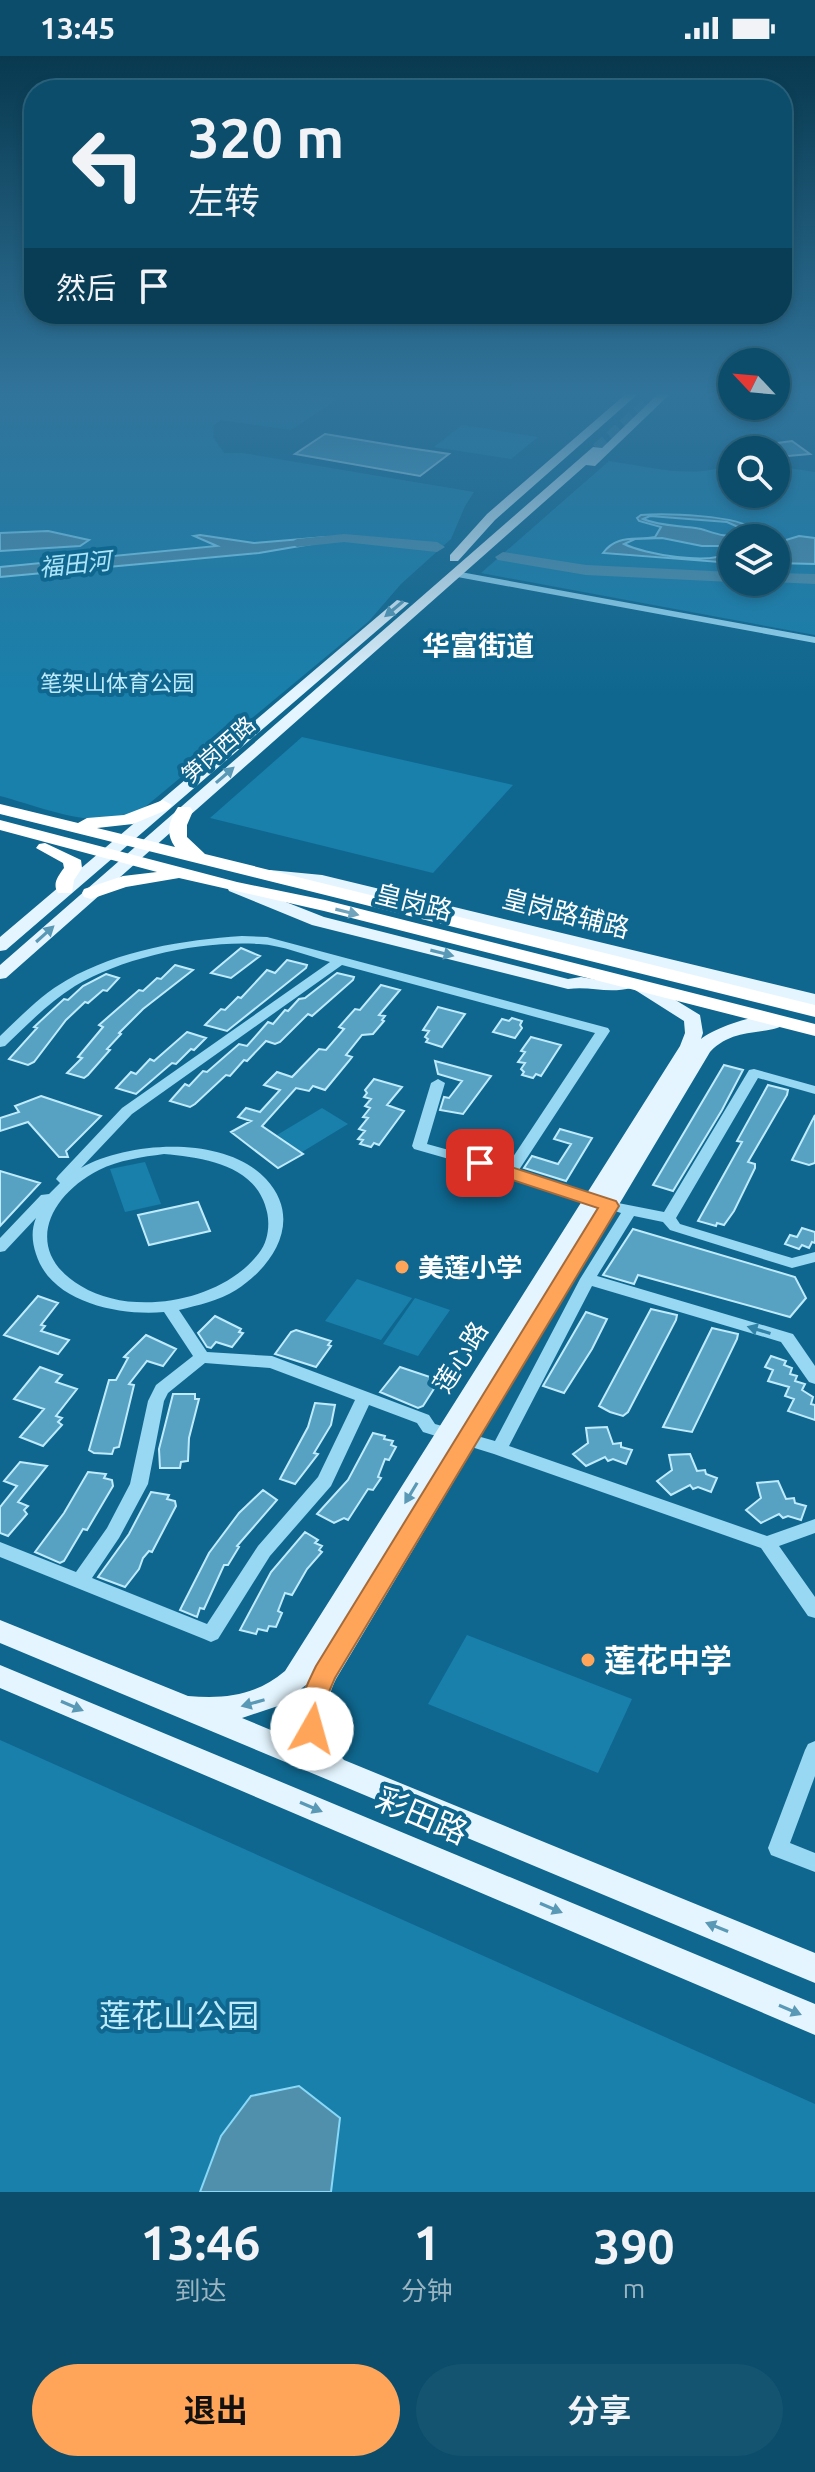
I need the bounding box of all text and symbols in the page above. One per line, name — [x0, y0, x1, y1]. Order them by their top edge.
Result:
text: 13:45 — [40, 11, 115, 45]
text: 320 m — [188, 106, 344, 169]
icon: left — [56, 112, 160, 216]
text: 左转 — [188, 180, 260, 221]
icon: arrive — [132, 264, 176, 308]
text: 然后 — [56, 271, 116, 305]
north arrow — [718, 348, 790, 420]
map controls — [718, 348, 790, 596]
button: search — [718, 436, 790, 508]
button: layers — [718, 524, 790, 596]
water label: 福田河 — [38, 546, 116, 581]
one-way arrow — [385, 600, 405, 617]
district label: 华富街道 — [422, 630, 534, 661]
park label: 笔架山体育公园 — [40, 670, 194, 695]
street label: 笋岗西路 — [177, 711, 259, 787]
one-way arrow — [215, 767, 235, 784]
street label: 皇岗路 — [373, 878, 455, 926]
street label: 皇岗路辅路 — [499, 883, 633, 943]
one-way arrow — [335, 906, 360, 919]
one-way arrow — [35, 926, 55, 943]
one-way arrow — [430, 947, 455, 959]
pin — [446, 1129, 514, 1197]
icon: arrive — [458, 1141, 502, 1185]
place label: 美莲小学 — [418, 1253, 522, 1282]
marker: 美莲小学 — [393, 1258, 411, 1276]
street label: 莲心路 — [427, 1316, 493, 1398]
one-way arrow — [747, 1323, 771, 1336]
one-way arrow — [405, 1482, 419, 1504]
place label: 莲花中学 — [604, 1642, 732, 1678]
marker: 莲花中学 — [579, 1651, 597, 1669]
position arrow — [270, 1687, 354, 1771]
one-way arrow — [241, 1698, 266, 1710]
one-way arrow — [60, 1700, 84, 1713]
street label: 彩田路 — [371, 1780, 473, 1850]
one-way arrow — [299, 1801, 323, 1814]
one-way arrow — [539, 1902, 563, 1915]
one-way arrow — [705, 1920, 729, 1933]
park label: 莲花山公园 — [99, 1997, 259, 2033]
one-way arrow — [778, 2003, 802, 2016]
text: 13:46 — [140, 2215, 261, 2269]
text: 1 — [413, 2215, 440, 2269]
text: 390 — [593, 2219, 675, 2273]
text: m — [623, 2274, 645, 2303]
text: 到达 — [174, 2276, 226, 2305]
text: 分钟 — [401, 2276, 453, 2305]
button: 退出 — [32, 2364, 400, 2456]
button: 分享 — [416, 2364, 783, 2456]

